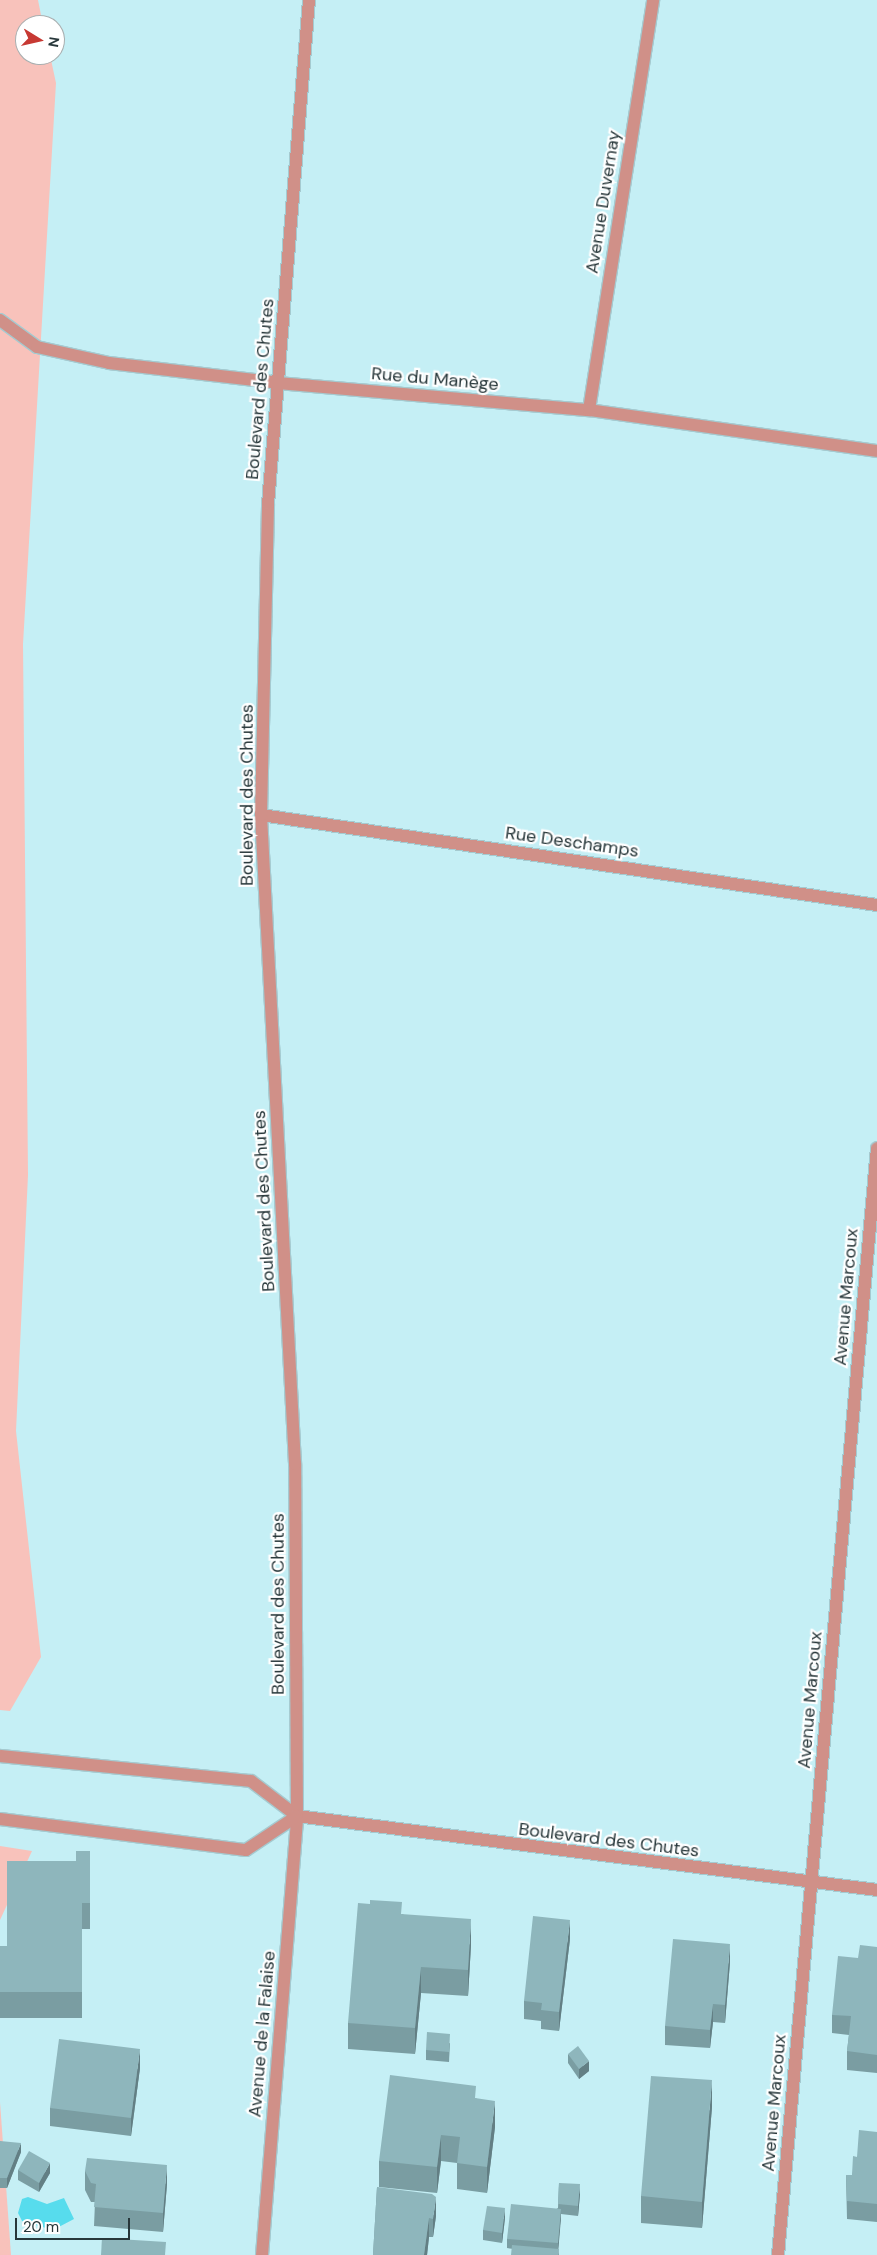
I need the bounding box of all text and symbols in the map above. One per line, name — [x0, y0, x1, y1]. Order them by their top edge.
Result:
north arrow — [15, 15, 65, 65]
text: N — [44, 36, 64, 49]
street label: Avenue Duvernay — [581, 129, 625, 275]
street label: Boulevard des Chutes — [241, 297, 279, 481]
street label: Rue du Manège — [370, 363, 500, 395]
street label: Boulevard des Chutes — [236, 704, 258, 886]
street label: Rue Deschamps — [504, 822, 640, 862]
street label: Boulevard des Chutes — [248, 1110, 280, 1292]
street label: Avenue Marcoux — [829, 1228, 863, 1366]
street label: Boulevard des Chutes — [267, 1513, 289, 1695]
street label: Avenue Marcoux — [793, 1631, 827, 1769]
street label: Boulevard des Chutes — [517, 1818, 701, 1862]
street label: Avenue de la Falaise — [244, 1950, 280, 2118]
street label: Avenue Marcoux — [757, 2034, 791, 2172]
scale bar — [18, 2208, 132, 2240]
text: 20 m — [23, 2217, 59, 2237]

